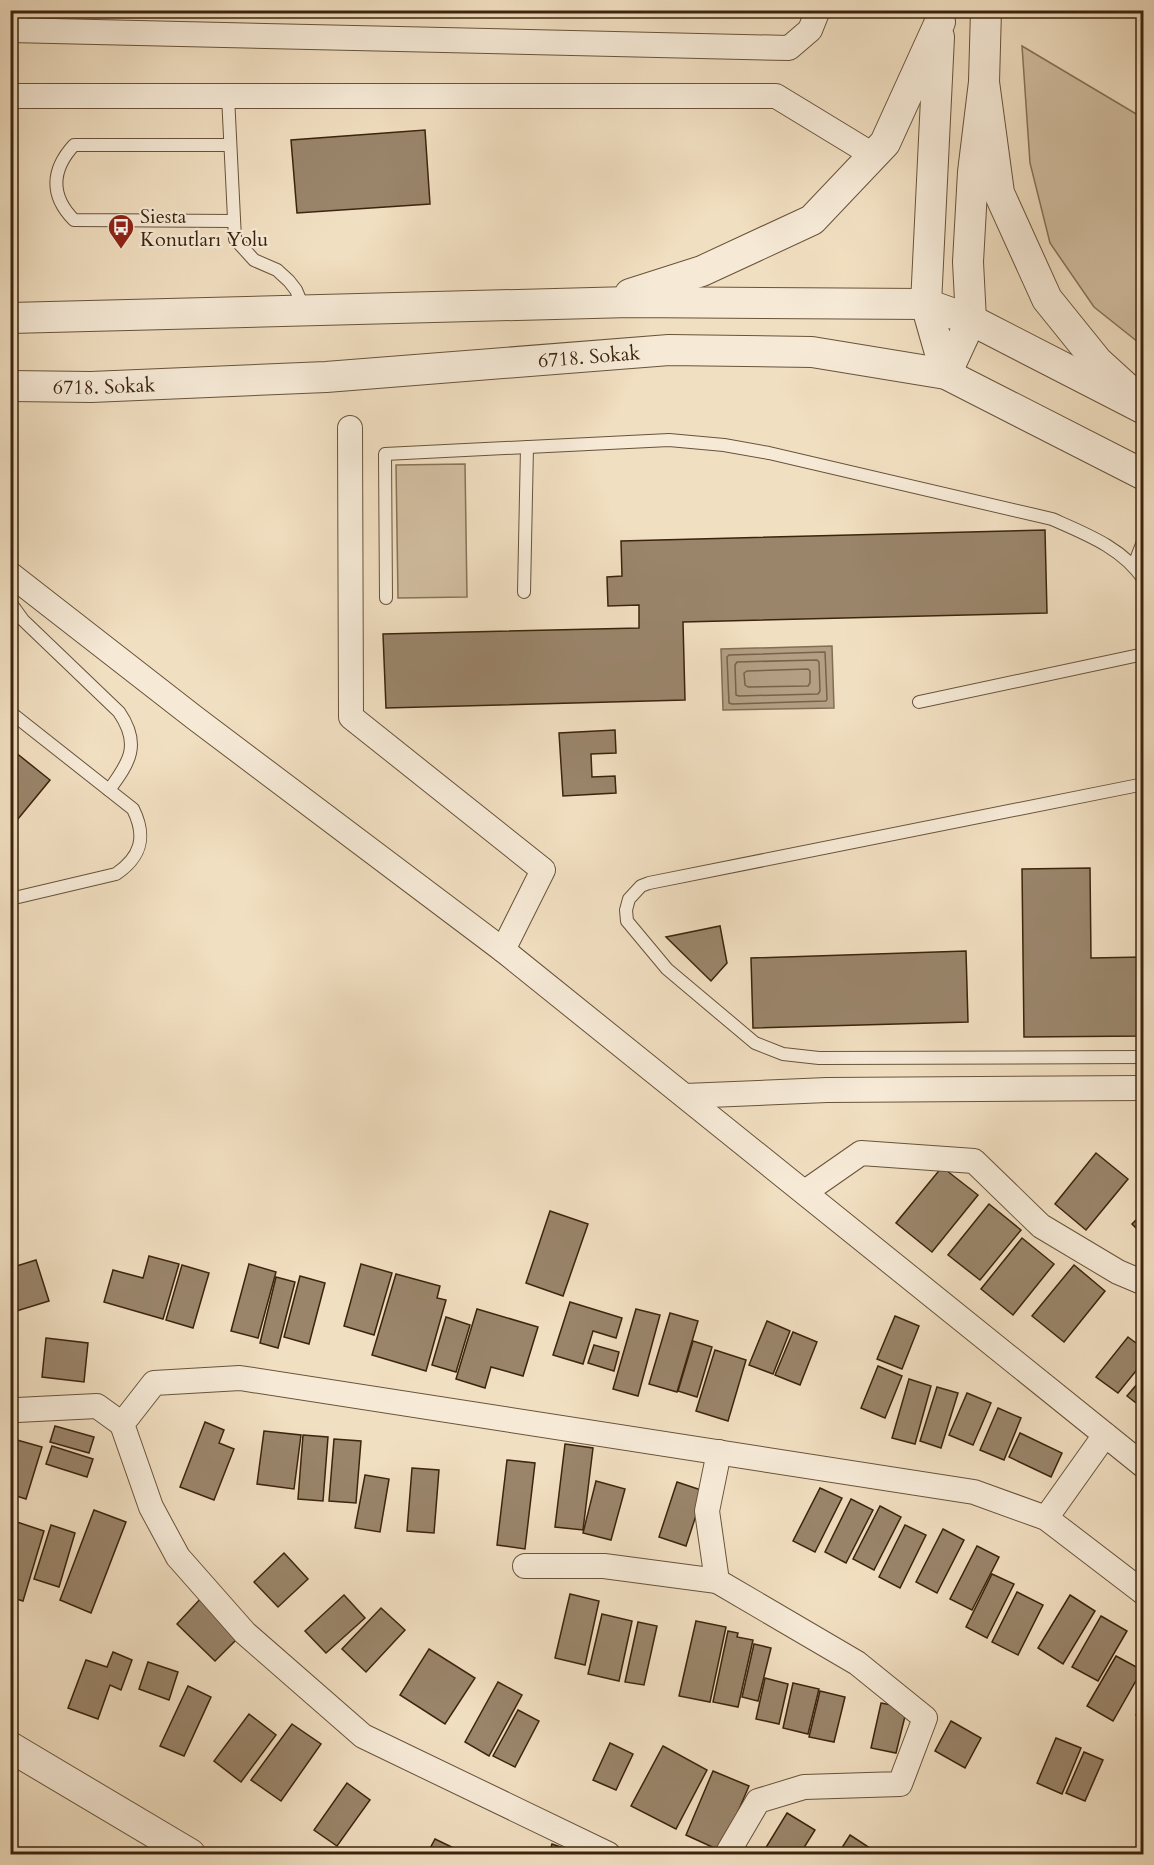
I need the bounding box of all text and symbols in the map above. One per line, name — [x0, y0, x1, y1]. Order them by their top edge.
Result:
place label: Siesta Konutları Yolu — [140, 203, 268, 253]
bus stop icon: Siesta Konutları Yolu — [106, 212, 136, 250]
street label: 6718. Sokak — [537, 339, 641, 374]
street label: 6718. Sokak — [53, 371, 156, 401]

